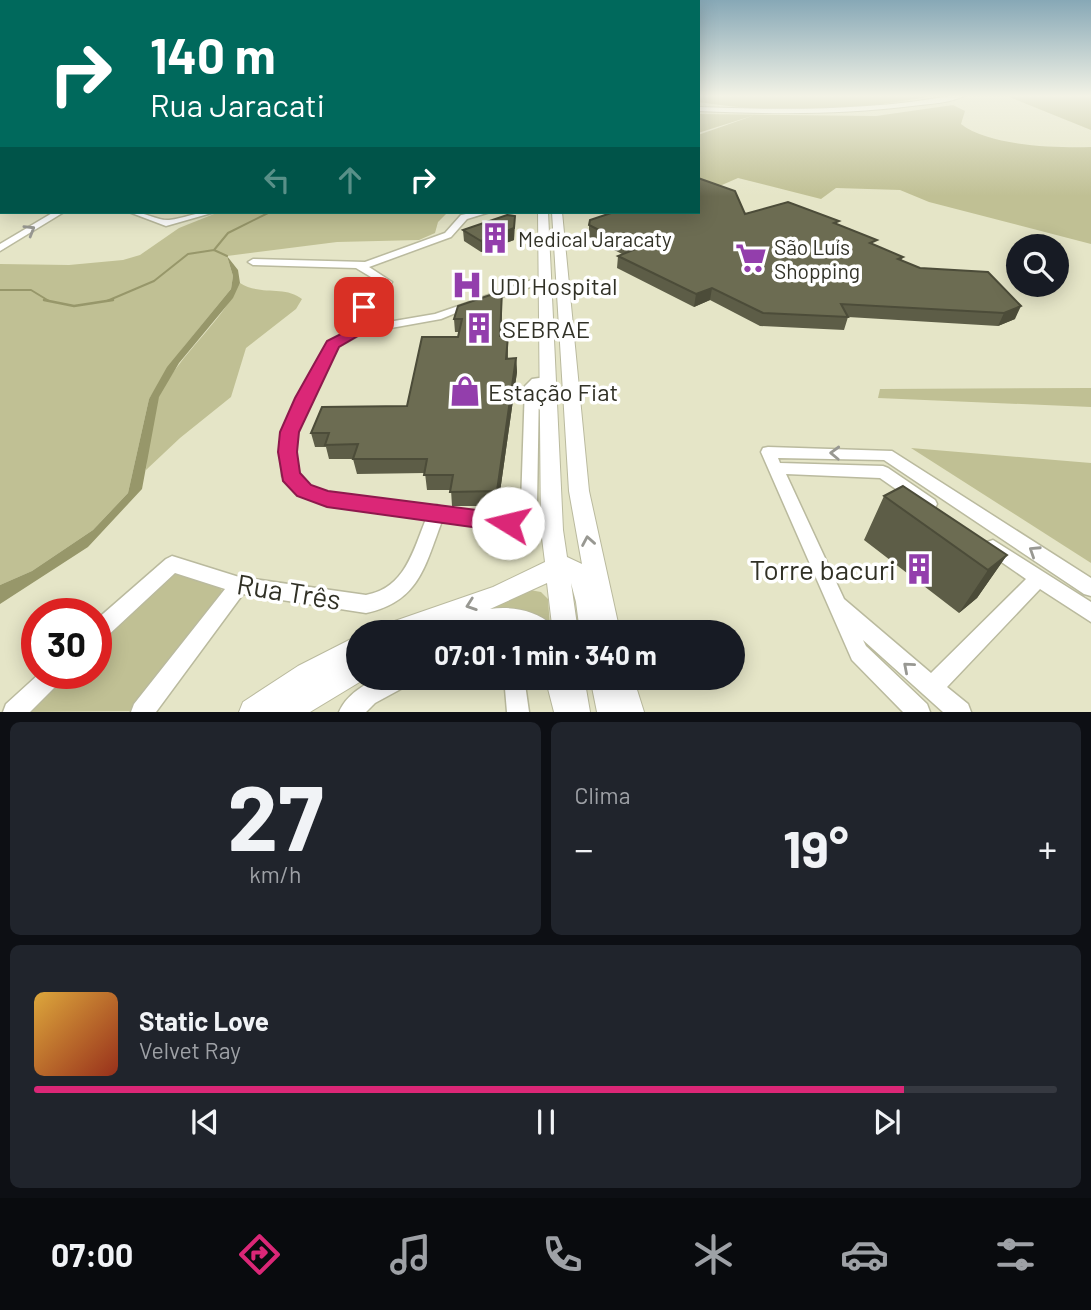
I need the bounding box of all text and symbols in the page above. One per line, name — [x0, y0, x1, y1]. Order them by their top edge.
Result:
text: 140 m — [150, 25, 276, 84]
icon: right — [35, 28, 126, 119]
text: Rua Jaracati — [150, 85, 325, 123]
icon: left — [258, 161, 296, 199]
icon: ahead — [331, 161, 369, 199]
icon: right — [404, 161, 442, 199]
building icon: Medical Jaracaty — [478, 221, 512, 255]
one-way arrow — [22, 225, 35, 238]
place label: Medical Jaracaty — [518, 226, 672, 251]
place label: São Luís Shopping — [774, 234, 860, 283]
map controls — [1006, 234, 1069, 297]
button: search — [1006, 234, 1069, 297]
supermarket icon: São Luís Shopping — [734, 241, 768, 275]
hospital icon: UDI Hospital — [450, 268, 484, 302]
place label: UDI Hospital — [490, 271, 618, 300]
pin — [334, 277, 394, 337]
icon: arrive — [345, 288, 383, 326]
building icon: SEBRAE — [462, 311, 496, 345]
place label: SEBRAE — [502, 314, 590, 343]
shop icon: Estação Fiat — [448, 374, 482, 408]
place label: Estação Fiat — [488, 377, 618, 406]
one-way arrow — [829, 445, 840, 461]
position arrow — [471, 486, 545, 560]
one-way arrow — [582, 535, 597, 547]
one-way arrow — [1029, 547, 1042, 559]
place label: Torre bacuri — [750, 552, 896, 586]
building icon: Torre bacuri — [902, 552, 936, 586]
street label: Rua Três — [235, 566, 343, 616]
one-way arrow — [466, 597, 478, 611]
speed limit sign: 30 — [21, 598, 112, 689]
text: 07:01 · 1 min · 340 m — [434, 639, 657, 670]
one-way arrow — [904, 663, 917, 675]
text: 27 — [227, 760, 323, 869]
text: Clima — [575, 781, 630, 809]
text: 19° — [783, 816, 849, 878]
text: − — [575, 825, 594, 871]
text: + — [1038, 825, 1057, 871]
text: km/h — [249, 860, 301, 888]
text: Static Love — [139, 1005, 269, 1036]
text: Velvet Ray — [139, 1036, 241, 1064]
icon: previous — [186, 1103, 224, 1141]
icon: pause — [527, 1103, 565, 1141]
icon: next — [868, 1103, 906, 1141]
icon: directions — [235, 1230, 284, 1279]
icon: music — [386, 1230, 435, 1279]
icon: phone — [538, 1230, 587, 1279]
icon: climate — [689, 1230, 738, 1279]
icon: car — [840, 1230, 889, 1279]
icon: filters — [991, 1230, 1040, 1279]
text: 07:00 — [51, 1235, 133, 1273]

